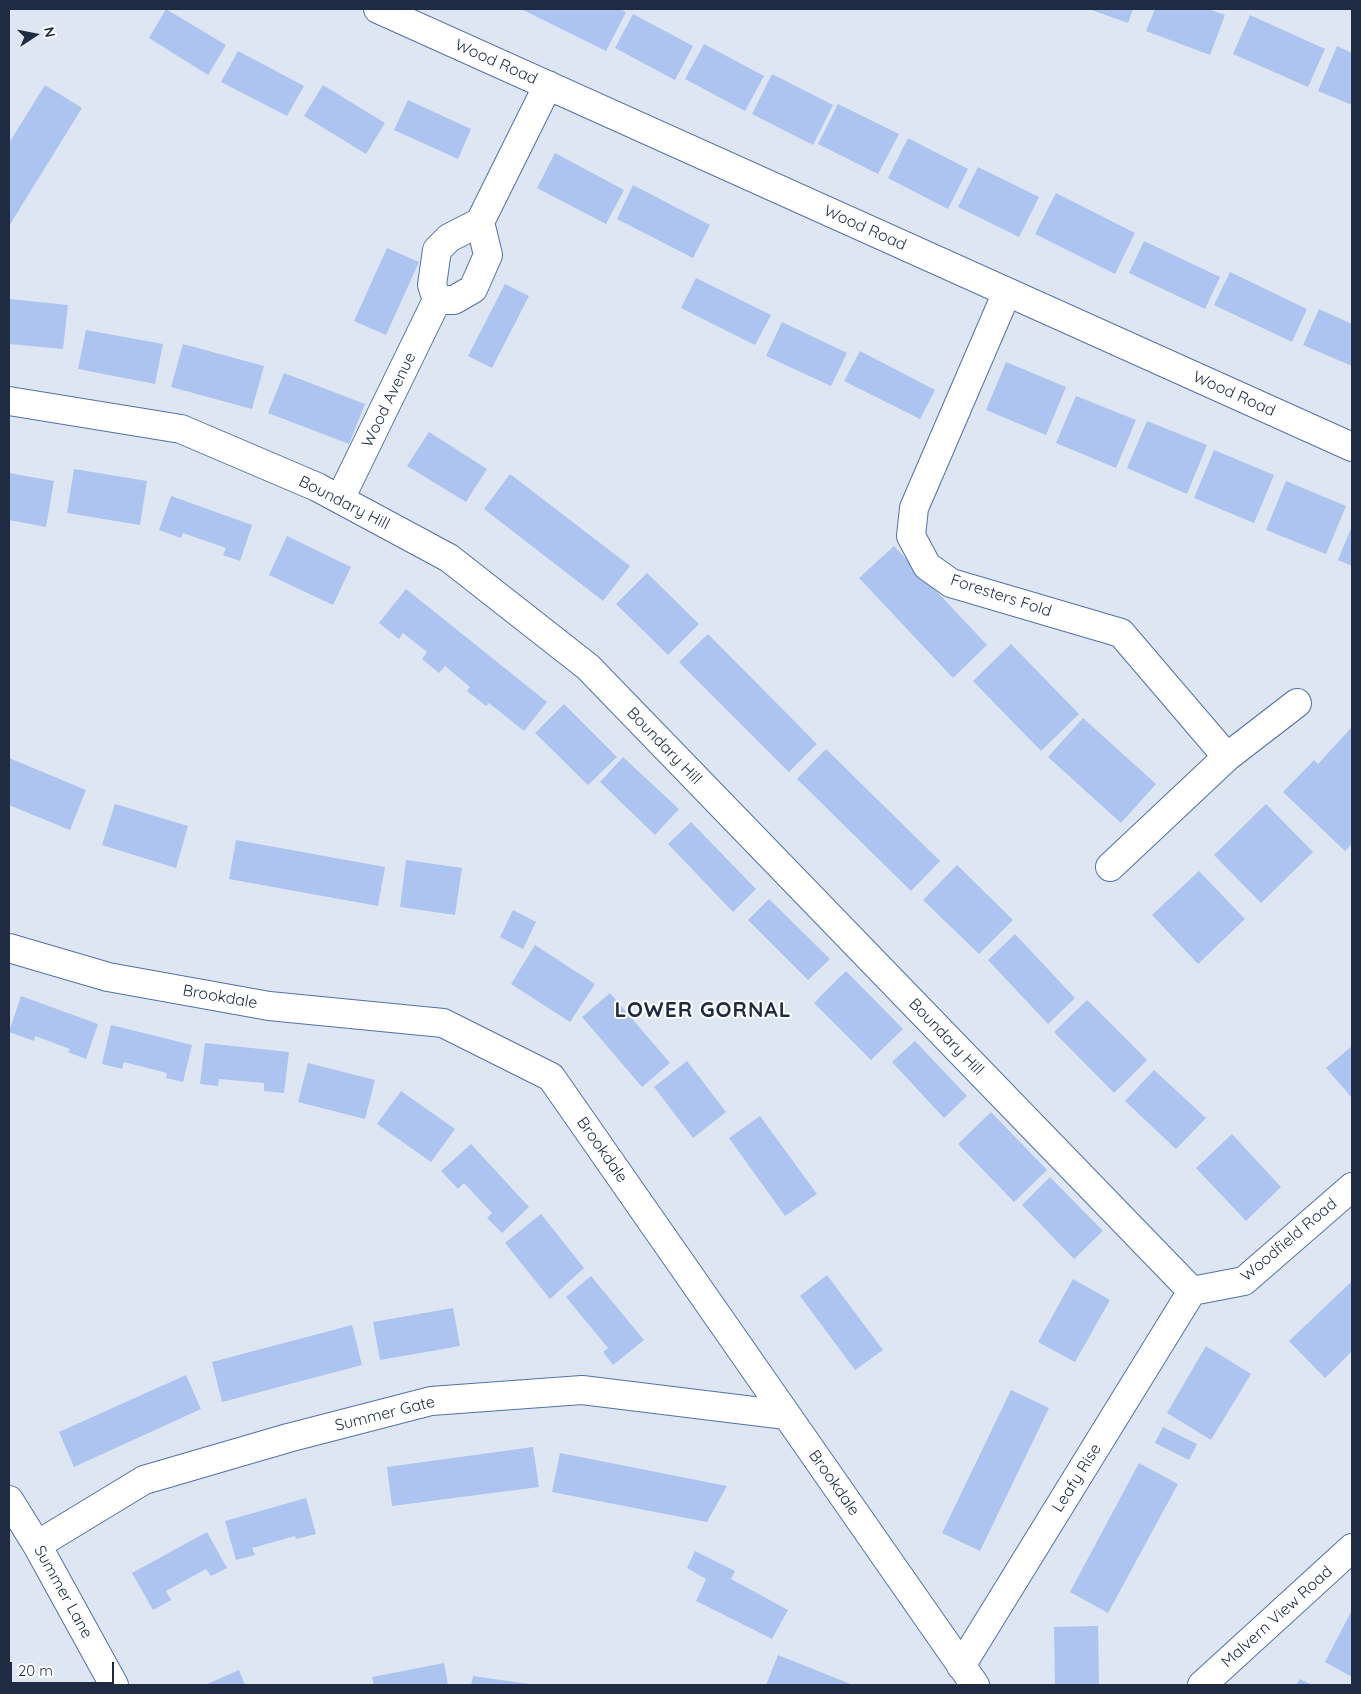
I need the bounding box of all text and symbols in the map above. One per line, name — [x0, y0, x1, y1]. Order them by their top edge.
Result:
north arrow — [10, 10, 60, 60]
text: N — [40, 25, 60, 39]
street label: Wood Road — [452, 35, 540, 89]
street label: Wood Road — [821, 201, 909, 255]
street label: Wood Avenue — [358, 349, 420, 451]
street label: Wood Road — [1190, 367, 1278, 421]
street label: Boundary Hill — [295, 472, 393, 534]
street label: Foresters Fold — [948, 571, 1054, 621]
street label: Boundary Hill — [622, 703, 706, 789]
street label: Brookdale — [181, 981, 259, 1013]
street label: Boundary Hill — [904, 994, 988, 1080]
district label: LOWER GORNAL — [613, 998, 793, 1024]
street label: Brookdale — [572, 1113, 632, 1187]
street label: Woodfield Road — [1237, 1194, 1341, 1286]
street label: Summer Gate — [333, 1392, 437, 1436]
street label: Leafy Rise — [1048, 1440, 1106, 1516]
street label: Brookdale — [804, 1446, 864, 1520]
street label: Summer Lane — [30, 1542, 96, 1642]
street label: Malvern View Road — [1218, 1562, 1336, 1672]
scale bar — [12, 1652, 116, 1684]
text: 20 m — [18, 1661, 53, 1680]

